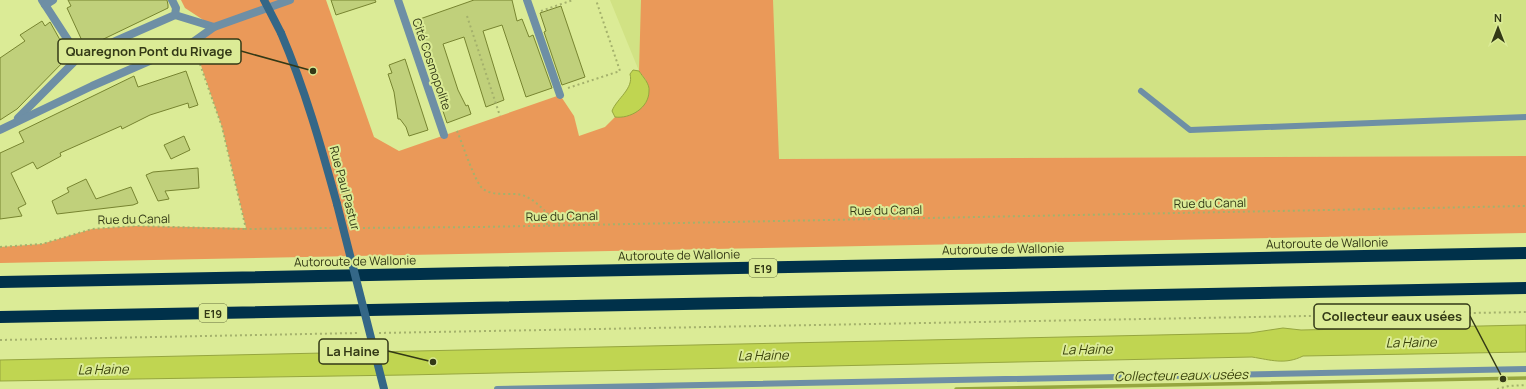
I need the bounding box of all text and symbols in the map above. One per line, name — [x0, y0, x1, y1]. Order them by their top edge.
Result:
north arrow — [1478, 8, 1518, 48]
text: N — [1494, 10, 1502, 25]
street label: Cité Cosmopolite — [408, 16, 456, 112]
callout: Quaregnon Pont du Rivage — [58, 39, 241, 64]
text: Quaregnon Pont du Rivage — [66, 42, 233, 60]
street label: Rue Paul Pastur — [326, 144, 365, 233]
street label: Rue du Canal — [1174, 194, 1246, 212]
street label: Rue du Canal — [850, 201, 922, 219]
street label: Rue du Canal — [526, 207, 598, 225]
street label: Rue du Canal — [98, 210, 170, 228]
street label: Autoroute de Wallonie — [1266, 233, 1388, 253]
street label: Autoroute de Wallonie — [942, 239, 1064, 259]
street label: Autoroute de Wallonie — [618, 245, 740, 265]
street label: Autoroute de Wallonie — [294, 251, 416, 271]
road number: E19 — [749, 259, 777, 277]
road number: E19 — [199, 304, 227, 322]
callout: Collecteur eaux usées — [1314, 304, 1470, 329]
text: Collecteur eaux usées — [1322, 307, 1462, 325]
water label: La Haine — [1385, 333, 1438, 351]
callout: La Haine — [319, 339, 388, 364]
water label: La Haine — [1061, 340, 1114, 358]
text: La Haine — [326, 342, 380, 360]
water label: La Haine — [737, 346, 790, 364]
water label: La Haine — [77, 360, 130, 378]
water label: Collecteur eaux usées — [1114, 365, 1249, 385]

